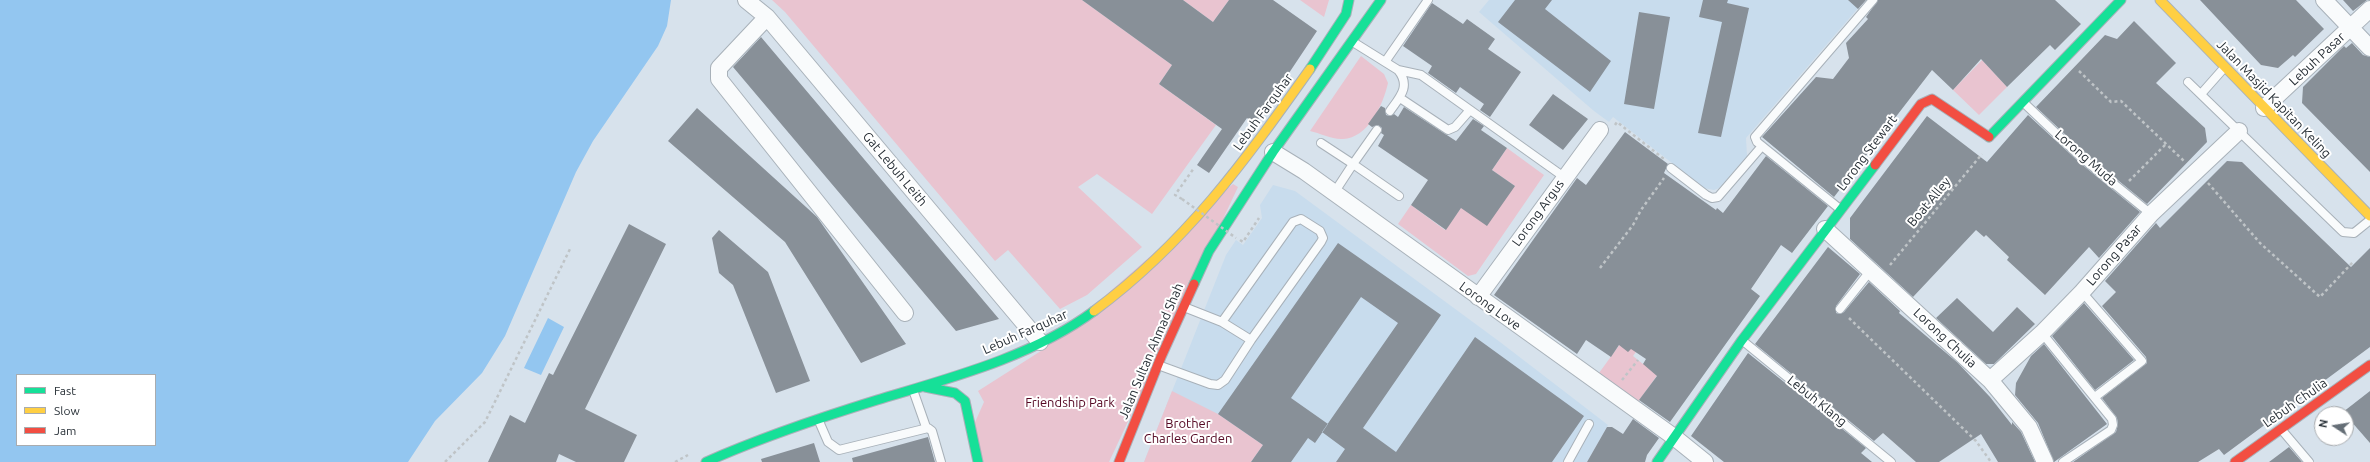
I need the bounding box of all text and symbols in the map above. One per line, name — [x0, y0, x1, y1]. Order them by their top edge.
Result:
street label: Lebuh Pasar — [2286, 29, 2348, 89]
street label: Jalan Masjid Kapitan Keling — [2214, 37, 2334, 161]
street label: Lebuh Farquhar — [1230, 71, 1296, 153]
street label: Lorong Stewart — [1834, 112, 1900, 194]
street label: Lorong Muda — [2052, 127, 2120, 189]
street label: Gat Lebuh Leith — [859, 129, 931, 209]
street label: Boat Alley — [1904, 174, 1954, 230]
street label: Lorong Argus — [1509, 177, 1567, 249]
street label: Lorong Pasar — [2083, 221, 2145, 289]
street label: Lorong Love — [1456, 278, 1524, 334]
street label: Jalan Sultan Ahmad Shah — [1115, 281, 1187, 421]
street label: Lorong Chulia — [1910, 305, 1980, 371]
street label: Lebuh Farquhar — [980, 306, 1070, 358]
street label: Lebuh Klang — [1784, 372, 1850, 430]
legend — [16, 374, 156, 446]
street label: Lebuh Chulia — [2260, 375, 2330, 431]
text: Fast — [54, 384, 76, 397]
park label: Friendship Park — [1025, 395, 1115, 411]
text: Slow — [54, 404, 80, 417]
north arrow — [2314, 406, 2354, 446]
park label: Brother Charles Garden — [1144, 416, 1232, 447]
text: N — [2317, 418, 2330, 429]
text: Jam — [54, 424, 76, 437]

